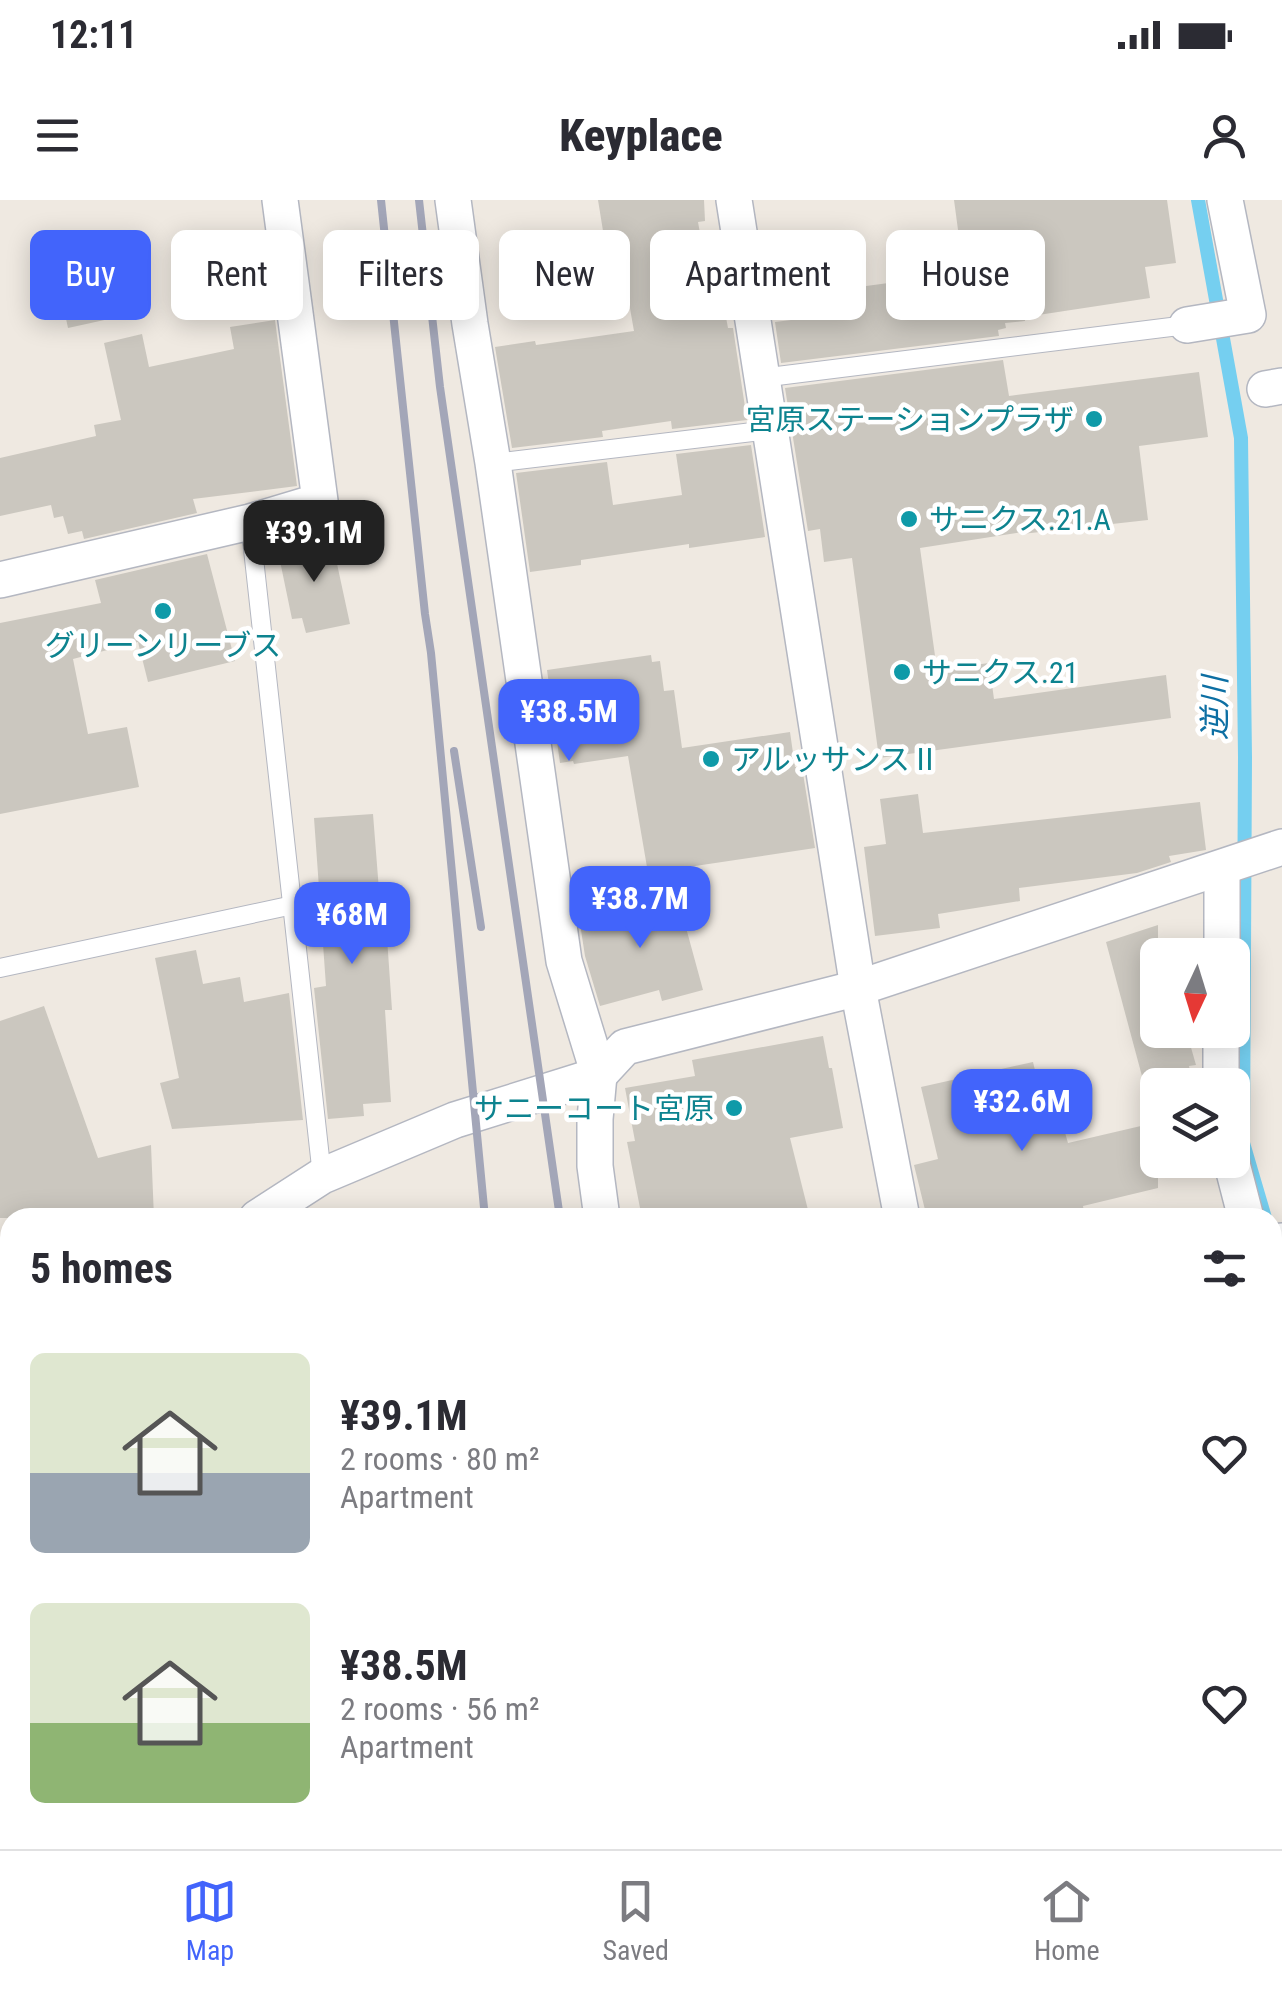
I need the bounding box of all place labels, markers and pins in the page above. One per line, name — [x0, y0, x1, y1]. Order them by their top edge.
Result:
place label: 宮原ステーションプラザ — [746, 402, 1074, 437]
marker: 宮原ステーションプラザ — [1083, 408, 1105, 430]
pin: ¥39.1M — [233, 500, 395, 585]
place label: サニクス.21.A — [929, 502, 1111, 537]
marker: サニクス.21.A — [898, 508, 920, 530]
marker: グリーンリーブス — [152, 600, 174, 622]
place label: グリーンリーブス — [45, 628, 281, 663]
place label: サニクス.21 — [922, 655, 1079, 690]
marker: サニクス.21 — [891, 661, 913, 683]
pin: ¥38.5M — [488, 679, 650, 764]
place label: アルッサンスⅡ — [731, 742, 940, 777]
marker: アルッサンスⅡ — [700, 748, 722, 770]
pin: ¥38.7M — [559, 866, 721, 951]
pin: ¥68M — [293, 882, 411, 967]
pin: ¥32.6M — [941, 1069, 1103, 1154]
place label: サニーコート宮原 — [474, 1091, 714, 1126]
marker: サニーコート宮原 — [723, 1097, 745, 1119]

